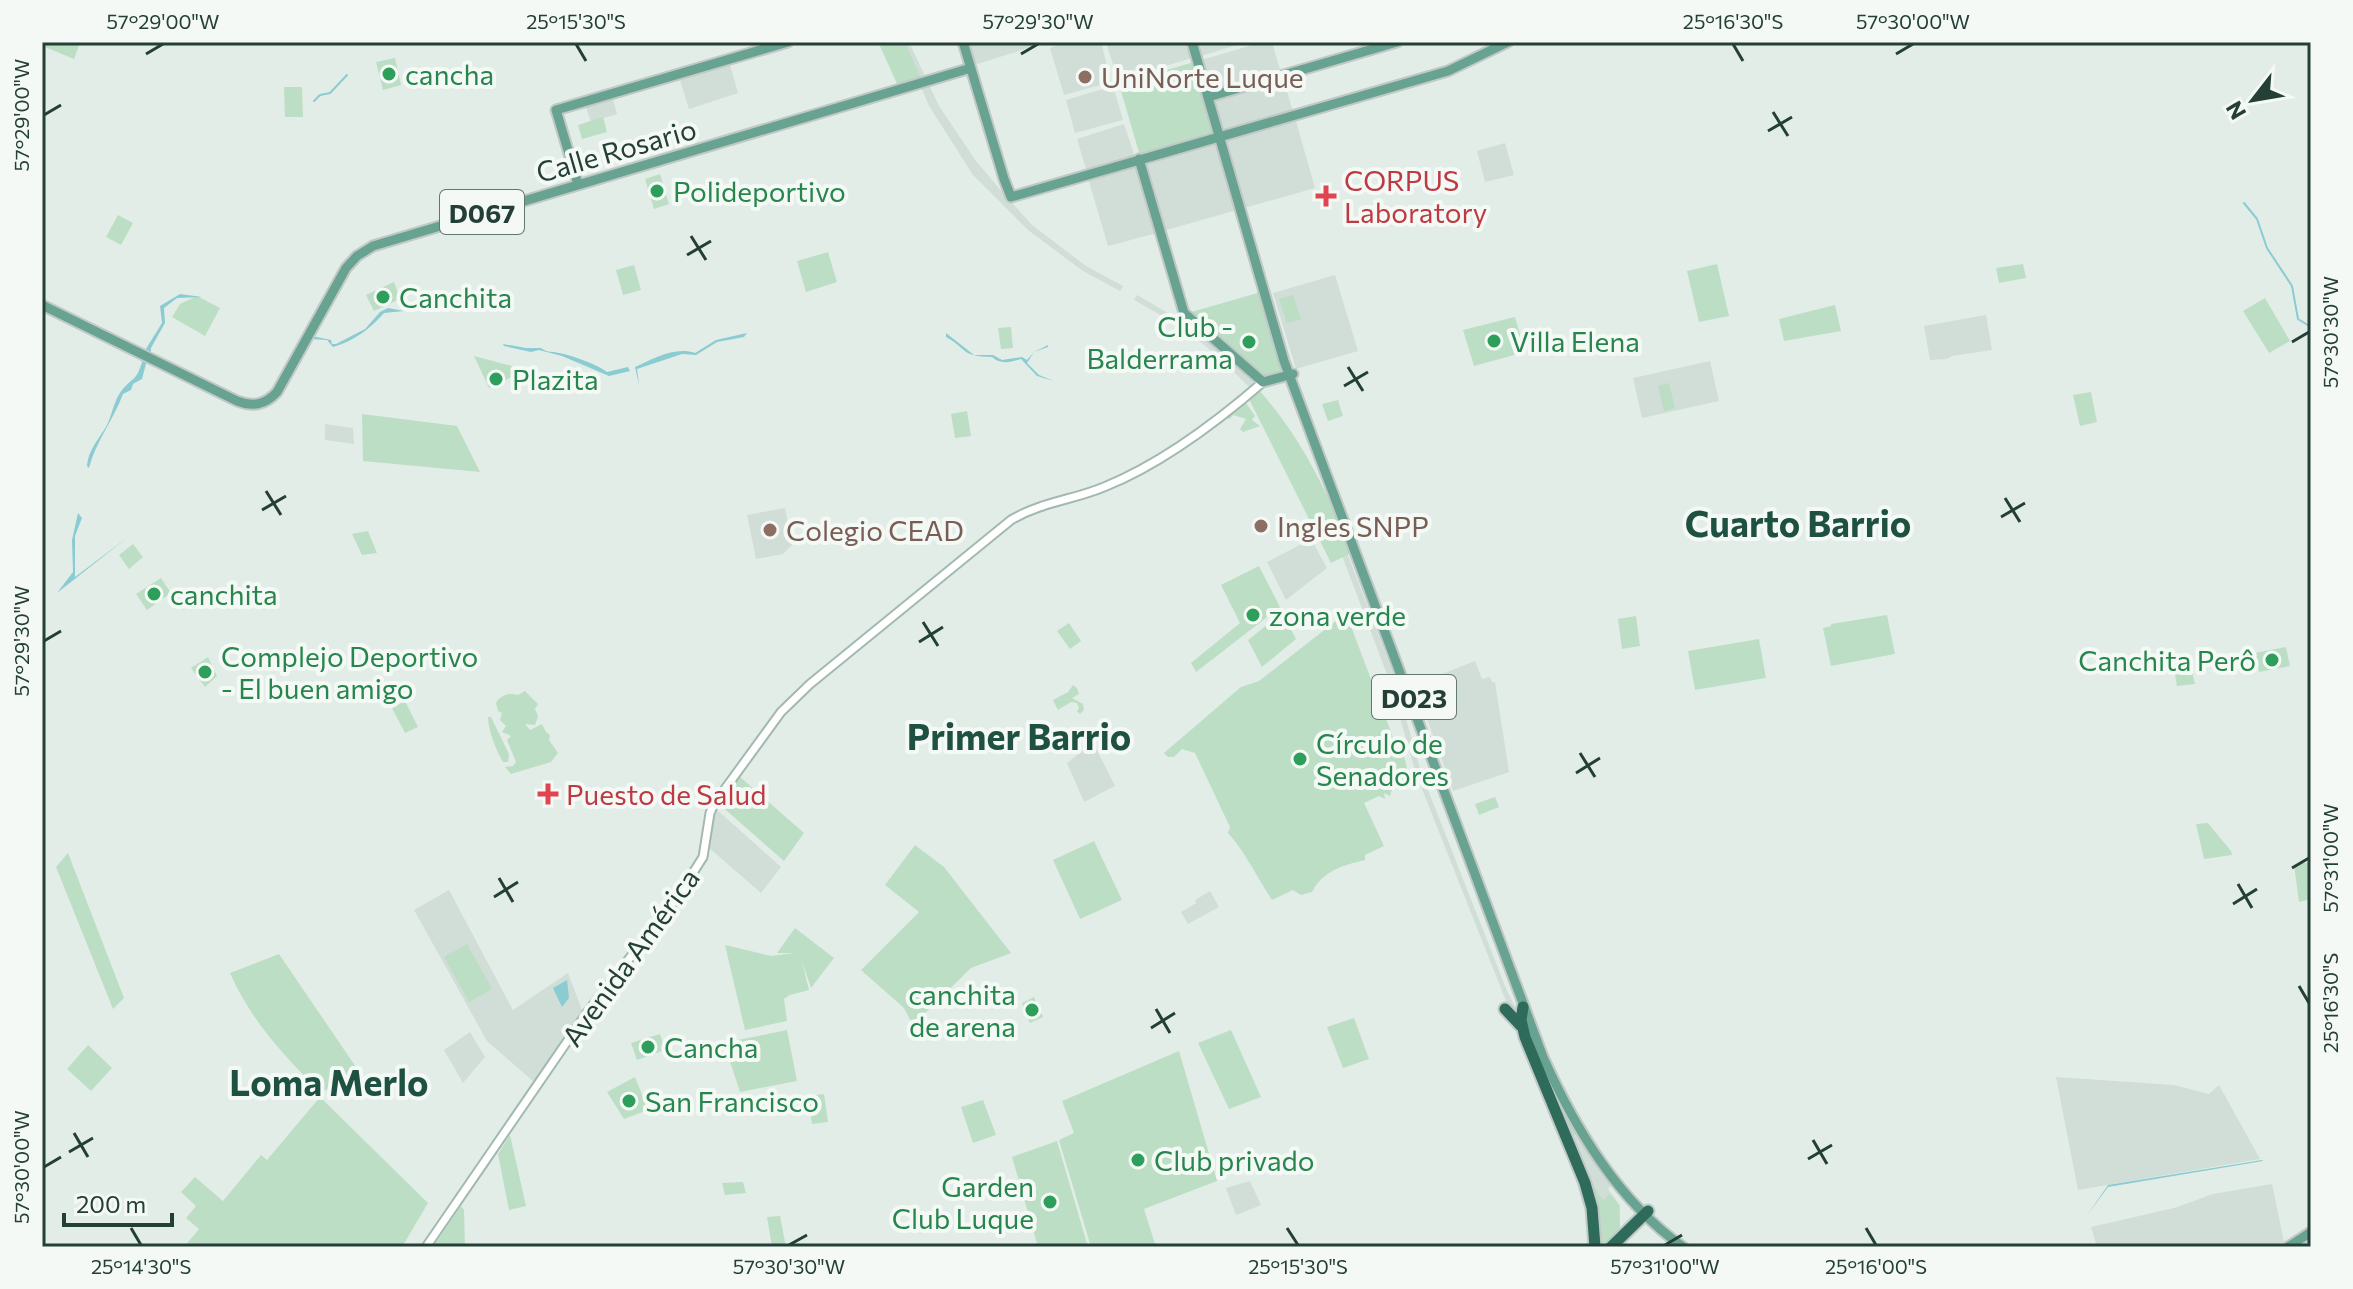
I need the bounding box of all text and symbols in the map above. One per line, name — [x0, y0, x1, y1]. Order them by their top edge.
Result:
text: 57°29'00"W — [107, 9, 219, 33]
text: 25°15'30"S — [526, 9, 626, 33]
text: 57°29'30"W — [982, 9, 1094, 33]
text: 25°16'30"S — [1683, 9, 1783, 33]
text: 57°30'00"W — [1856, 9, 1970, 33]
place label: cancha — [405, 57, 494, 91]
text: 57°29'00"W — [9, 59, 33, 171]
place label: UniNorte Luque — [1101, 60, 1304, 94]
north arrow — [2213, 60, 2293, 140]
marker: cancha — [380, 65, 398, 83]
marker: UniNorte Luque — [1076, 68, 1094, 86]
text: N — [2220, 97, 2251, 125]
street label: Calle Rosario — [532, 111, 700, 189]
place label: CORPUS Laboratory — [1344, 163, 1487, 229]
place label: Polideportivo — [673, 174, 846, 208]
marker: Polideportivo — [648, 182, 666, 200]
marker: CORPUS Laboratory — [1315, 185, 1337, 207]
road number: D067 — [440, 190, 524, 234]
text: 57°30'30"W — [2318, 276, 2342, 388]
place label: Canchita — [399, 280, 512, 314]
marker: Canchita — [374, 288, 392, 306]
place label: Club - Balderrama — [1086, 309, 1233, 375]
place label: Villa Elena — [1510, 324, 1640, 358]
marker: Villa Elena — [1485, 332, 1503, 350]
marker: Club - Balderrama — [1240, 333, 1258, 351]
place label: Plazita — [512, 362, 599, 396]
marker: Plazita — [487, 370, 505, 388]
district label: Cuarto Barrio — [1685, 500, 1911, 544]
place label: Ingles SNPP — [1277, 509, 1429, 543]
place label: Colegio CEAD — [786, 513, 964, 547]
marker: Ingles SNPP — [1252, 517, 1270, 535]
marker: Colegio CEAD — [761, 521, 779, 539]
place label: canchita — [170, 577, 278, 611]
text: 57°29'30"W — [9, 585, 33, 697]
marker: canchita — [145, 585, 163, 603]
place label: zona verde — [1269, 598, 1406, 632]
marker: zona verde — [1244, 606, 1262, 624]
place label: Complejo Deportivo - El buen amigo — [221, 639, 478, 705]
place label: Canchita Perô — [2078, 643, 2256, 677]
marker: Canchita Perô — [2263, 651, 2281, 669]
marker: Complejo Deportivo - El buen amigo — [196, 663, 214, 681]
road number: D023 — [1372, 675, 1456, 719]
district label: Primer Barrio — [907, 713, 1131, 757]
place label: Círculo de Senadores — [1316, 726, 1449, 792]
marker: Círculo de Senadores — [1291, 750, 1309, 768]
place label: Puesto de Salud — [566, 777, 766, 811]
marker: Puesto de Salud — [537, 783, 559, 805]
text: 57°31'00"W — [2318, 803, 2342, 913]
street label: Avenida América — [554, 861, 706, 1053]
text: 25°16'30"S — [2318, 953, 2342, 1053]
place label: canchita de arena — [908, 977, 1016, 1043]
marker: canchita de arena — [1023, 1001, 1041, 1019]
place label: Cancha — [664, 1030, 758, 1064]
marker: Cancha — [639, 1038, 657, 1056]
district label: Loma Merlo — [229, 1059, 429, 1103]
place label: San Francisco — [645, 1084, 819, 1118]
marker: San Francisco — [620, 1092, 638, 1110]
text: 57°30'00"W — [9, 1110, 33, 1224]
place label: Club privado — [1154, 1143, 1314, 1177]
marker: Club privado — [1129, 1151, 1147, 1169]
place label: Garden Club Luque — [892, 1169, 1034, 1235]
scale bar — [64, 1177, 172, 1227]
text: 200 m — [76, 1189, 146, 1218]
marker: Garden Club Luque — [1041, 1193, 1059, 1211]
text: 25°14'30"S — [91, 1254, 191, 1278]
text: 57°30'30"W — [733, 1254, 845, 1278]
text: 25°15'30"S — [1248, 1254, 1348, 1278]
text: 57°31'00"W — [1610, 1254, 1720, 1278]
text: 25°16'00"S — [1825, 1254, 1927, 1278]

